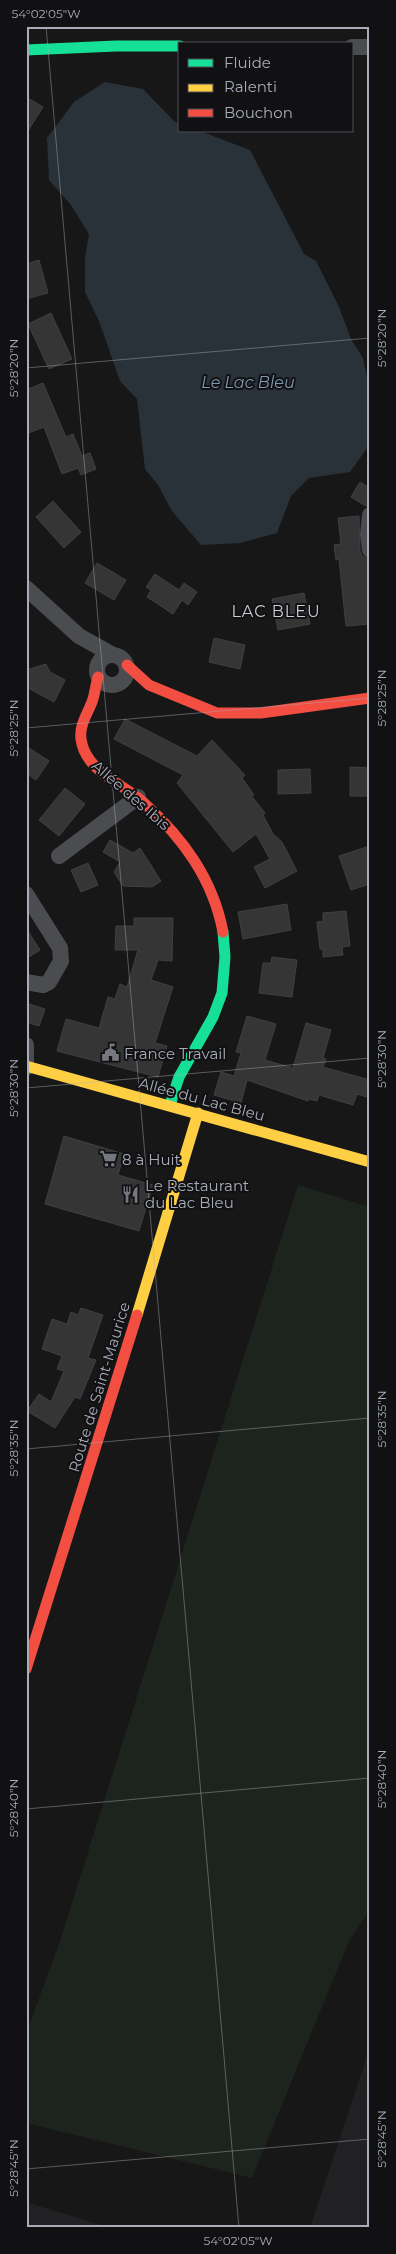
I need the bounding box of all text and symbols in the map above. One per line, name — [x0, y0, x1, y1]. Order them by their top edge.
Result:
text: 54°02'05"W — [11, 6, 81, 21]
legend — [178, 42, 354, 132]
text: Fluide — [224, 53, 271, 72]
text: Ralenti — [224, 77, 277, 96]
text: Bouchon — [224, 103, 293, 122]
text: 5°28'20"N — [374, 309, 389, 367]
text: 5°28'20"N — [6, 339, 21, 397]
water label: Le Lac Bleu — [201, 373, 295, 392]
district label: LAC BLEU — [231, 602, 321, 621]
text: 5°28'25"N — [374, 669, 389, 727]
text: 5°28'25"N — [6, 699, 21, 757]
street label: Allée des Ibis — [88, 756, 174, 834]
text: 5°28'30"N — [374, 1030, 389, 1088]
public building icon: France Travail — [100, 1043, 120, 1063]
place label: France Travail — [124, 1044, 226, 1063]
text: 5°28'30"N — [6, 1059, 21, 1117]
street label: Allée du Lac Bleu — [137, 1073, 267, 1125]
supermarket icon: 8 à Huit — [98, 1149, 118, 1169]
place label: 8 à Huit — [122, 1150, 181, 1169]
place label: Le Restaurant du Lac Bleu — [145, 1176, 249, 1212]
restaurant icon: Le Restaurant du Lac Bleu — [121, 1184, 141, 1204]
street label: Route de Saint-Maurice — [64, 1300, 134, 1474]
text: 5°28'35"N — [374, 1391, 389, 1447]
text: 5°28'35"N — [6, 1420, 21, 1476]
text: 5°28'40"N — [374, 1750, 389, 1808]
text: 5°28'40"N — [6, 1779, 21, 1837]
text: 5°28'45"N — [374, 2110, 389, 2168]
text: 5°28'45"N — [6, 2139, 21, 2197]
text: 54°02'05"W — [203, 2233, 273, 2248]

